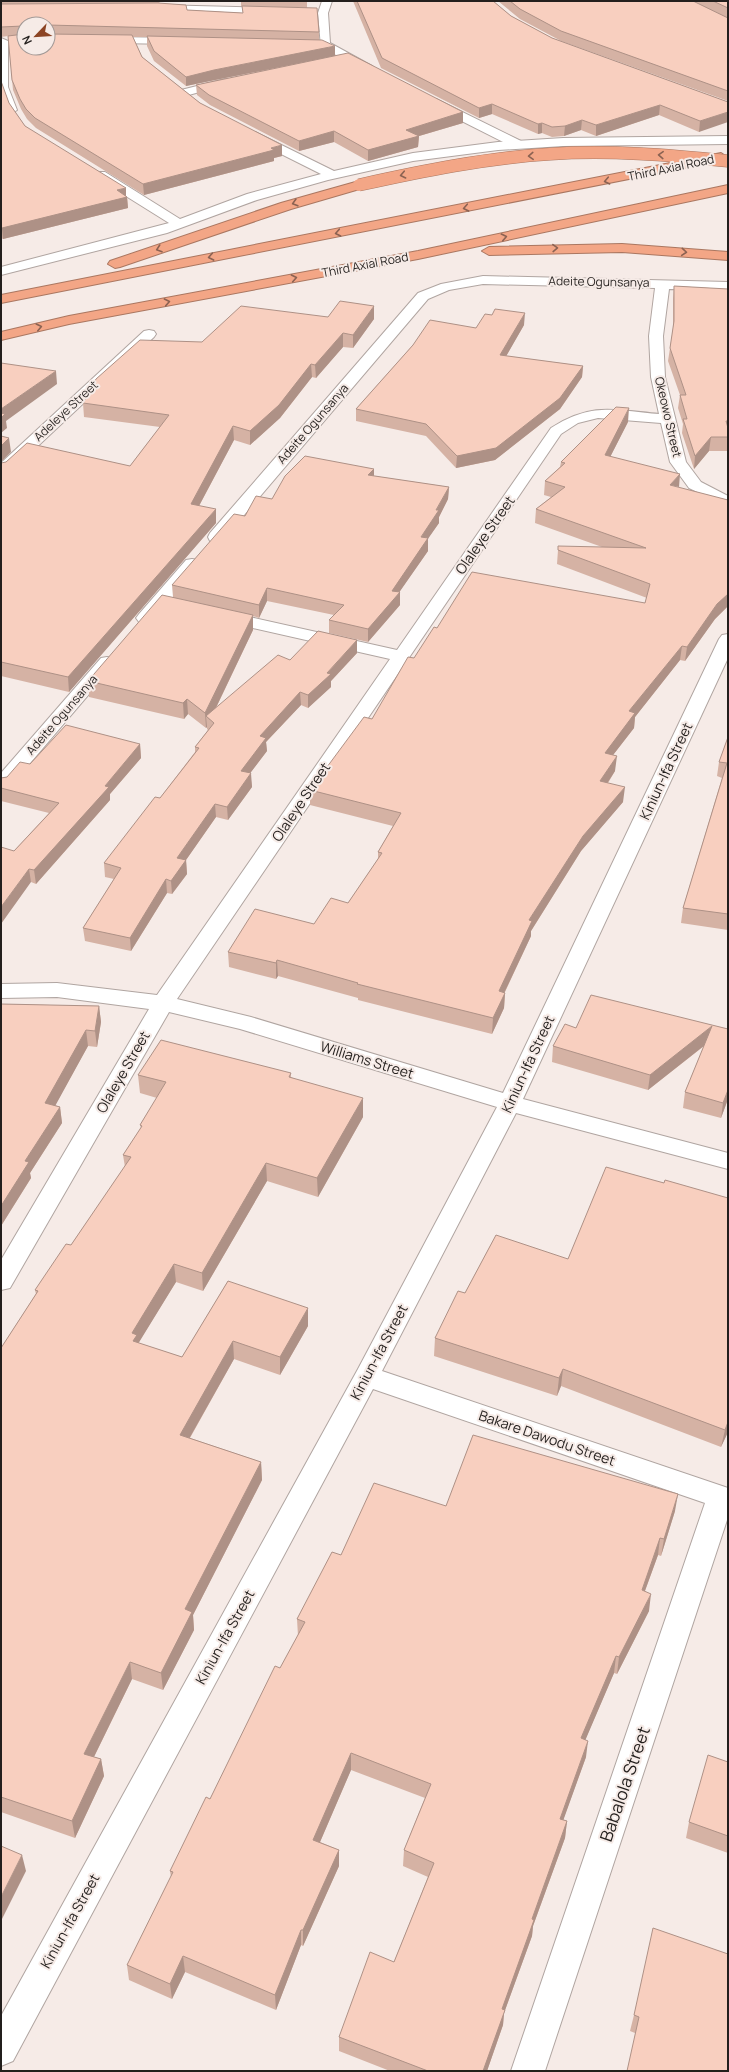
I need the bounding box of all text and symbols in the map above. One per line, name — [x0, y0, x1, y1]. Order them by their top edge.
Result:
north arrow — [16, 16, 56, 56]
text: N — [18, 34, 35, 47]
street label: Third Axial Road — [626, 150, 716, 185]
one-way arrow — [528, 151, 534, 160]
one-way arrow — [658, 151, 664, 160]
one-way arrow — [400, 170, 406, 178]
one-way arrow — [604, 176, 611, 184]
one-way arrow — [292, 198, 299, 207]
one-way arrow — [463, 203, 469, 212]
one-way arrow — [335, 228, 342, 236]
one-way arrow — [501, 233, 508, 241]
one-way arrow — [552, 244, 558, 253]
one-way arrow — [155, 245, 162, 253]
one-way arrow — [681, 247, 688, 256]
street label: Third Axial Road — [320, 248, 410, 281]
one-way arrow — [208, 252, 214, 261]
street label: Adeite Ogunsanya — [548, 272, 650, 291]
one-way arrow — [291, 274, 297, 283]
one-way arrow — [163, 298, 170, 307]
one-way arrow — [36, 324, 42, 332]
street label: Okeowo Street — [651, 375, 686, 459]
street label: Adeleye Street — [30, 376, 102, 445]
street label: Adeite Ogunsanya — [273, 380, 352, 467]
street label: Olaleye Street — [451, 491, 519, 578]
street label: Adeite Ogunsanya — [22, 671, 101, 758]
street label: Kiniun-Ifa Street — [635, 719, 697, 823]
street label: Olaleye Street — [267, 758, 334, 845]
street label: Kiniun-Ifa Street — [497, 1012, 559, 1116]
street label: Olaleye Street — [91, 1027, 154, 1116]
street label: Williams Street — [318, 1036, 417, 1083]
street label: Kiniun-Ifa Street — [345, 1300, 412, 1403]
street label: Bakare Dawodu Street — [476, 1405, 618, 1470]
street label: Kiniun-Ifa Street — [191, 1586, 259, 1687]
street label: Babalola Street — [594, 1723, 655, 1844]
street label: Kiniun-Ifa Street — [36, 1870, 104, 1971]

